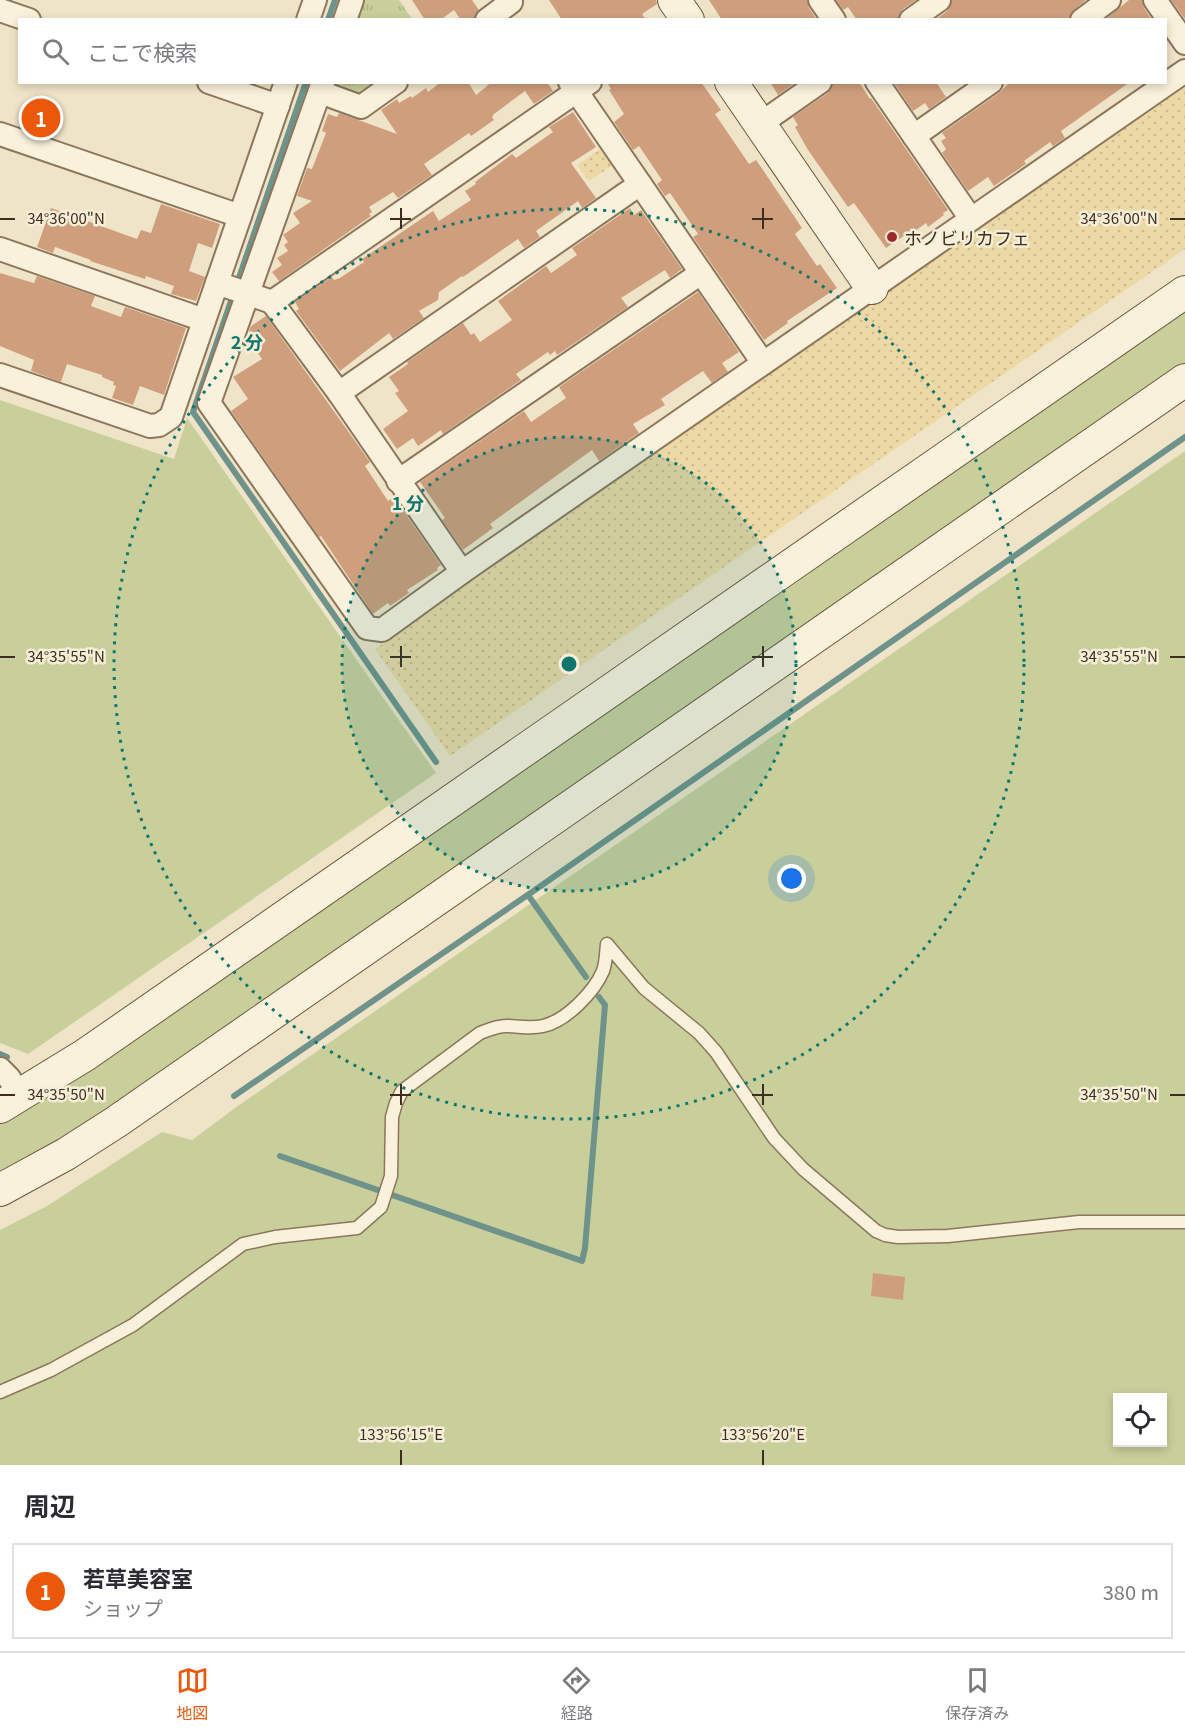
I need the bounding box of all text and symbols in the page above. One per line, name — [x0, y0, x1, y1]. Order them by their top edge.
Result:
search box — [18, 18, 1167, 84]
icon: search — [39, 35, 72, 68]
text: ここで検索 — [87, 35, 197, 67]
pin: 1 — [22, 96, 60, 140]
text: 34°36'00"N — [27, 207, 105, 228]
text: 34°36'00"N — [1080, 207, 1158, 228]
place label: ホノビリカフェ — [904, 224, 1030, 250]
marker: ホノビリカフェ — [885, 230, 899, 244]
text: 2 分 — [231, 328, 263, 354]
text: 1 分 — [392, 489, 424, 515]
text: 34°35'55"N — [27, 645, 105, 666]
text: 34°35'55"N — [1080, 645, 1158, 666]
centre of rings — [559, 654, 579, 674]
your location — [777, 864, 806, 893]
text: 34°35'50"N — [27, 1083, 105, 1104]
text: 34°35'50"N — [1080, 1083, 1158, 1104]
map controls — [1113, 1393, 1167, 1447]
button: locate — [1113, 1393, 1167, 1447]
text: 133°56'15"E — [359, 1423, 443, 1444]
text: 133°56'20"E — [721, 1423, 805, 1444]
text: 周辺 — [24, 1486, 76, 1523]
text: 若草美容室 — [83, 1561, 193, 1593]
text: 1 — [40, 1577, 51, 1606]
text: 380 m — [1103, 1577, 1159, 1606]
text: ショップ — [83, 1593, 163, 1622]
tab: 地図 — [176, 1664, 209, 1724]
tab: 経路 — [560, 1664, 593, 1724]
tab: 保存済み — [945, 1664, 1009, 1724]

